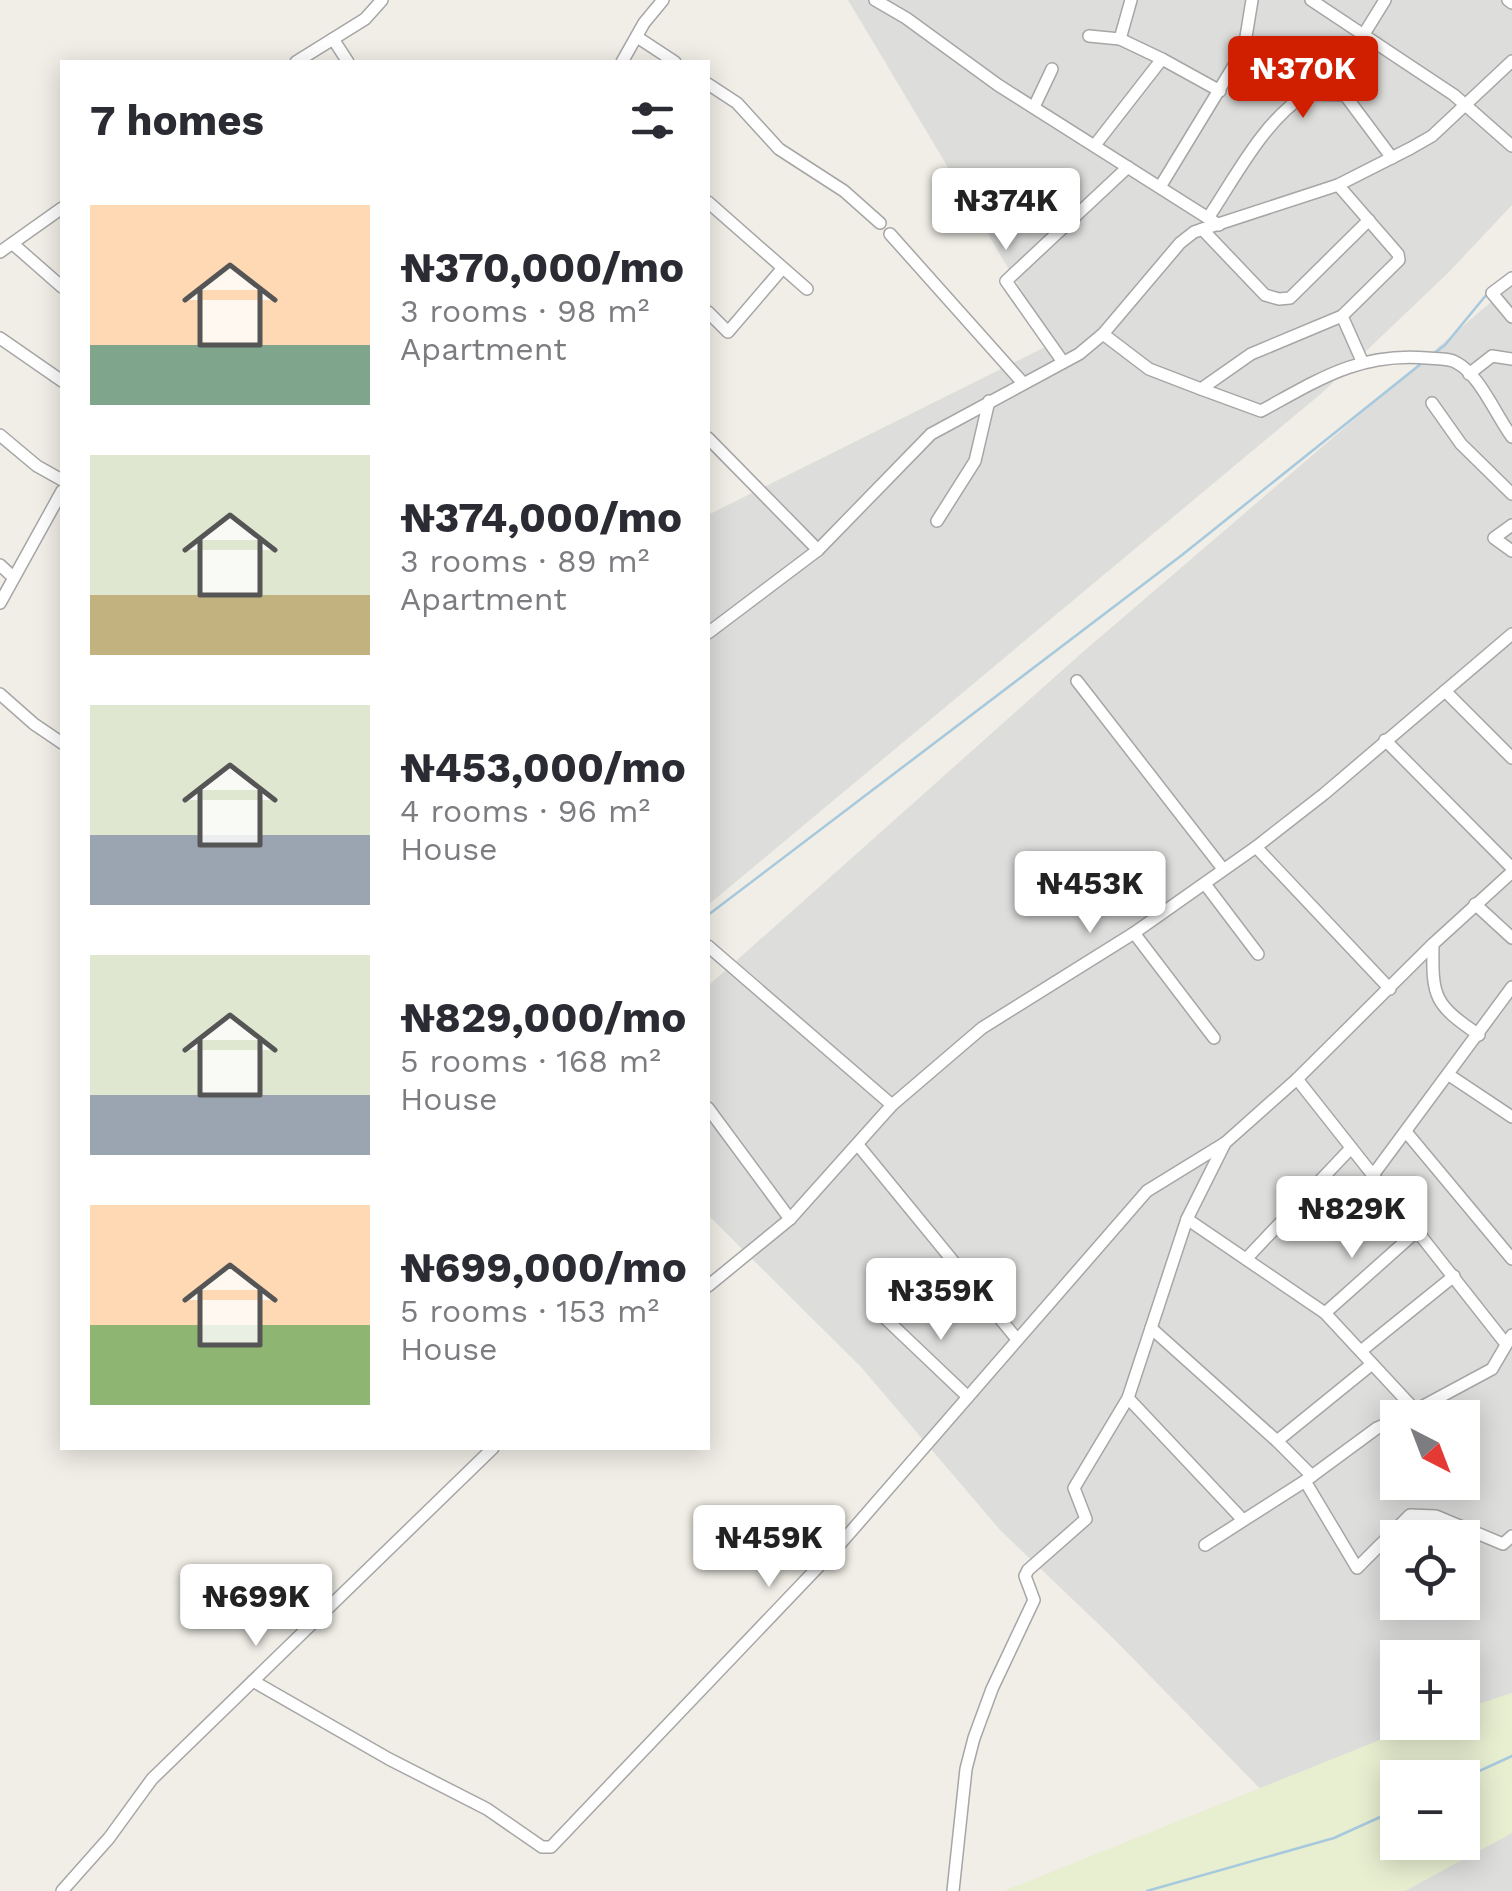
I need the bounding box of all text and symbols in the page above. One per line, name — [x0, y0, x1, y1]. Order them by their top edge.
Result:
pin: ₦370K — [1233, 36, 1373, 121]
text: ₦370K — [1250, 49, 1356, 87]
icon: filters — [625, 93, 680, 148]
text: 7 homes — [90, 96, 264, 145]
pin: ₦374K — [936, 168, 1076, 253]
text: ₦374K — [954, 181, 1058, 219]
text: ₦370,000/mo — [400, 243, 684, 292]
icon: home — [170, 245, 290, 365]
text: 3 rooms · 98 m² — [400, 292, 649, 330]
text: Apartment — [400, 330, 567, 368]
text: ₦374,000/mo — [400, 493, 682, 542]
icon: home — [170, 495, 290, 615]
text: 3 rooms · 89 m² — [400, 542, 649, 580]
text: Apartment — [400, 580, 567, 618]
text: ₦453,000/mo — [400, 743, 686, 792]
icon: home — [170, 745, 290, 865]
text: 4 rooms · 96 m² — [400, 792, 650, 830]
text: House — [400, 830, 498, 868]
pin: ₦453K — [1020, 851, 1160, 936]
text: ₦453K — [1037, 864, 1143, 902]
text: ₦829,000/mo — [400, 993, 686, 1042]
icon: home — [170, 995, 290, 1115]
text: 5 rooms · 168 m² — [400, 1042, 661, 1080]
text: House — [400, 1080, 498, 1118]
pin: ₦829K — [1282, 1176, 1422, 1261]
text: ₦829K — [1298, 1189, 1406, 1227]
text: ₦699,000/mo — [400, 1243, 687, 1292]
icon: home — [170, 1245, 290, 1365]
pin: ₦359K — [871, 1258, 1011, 1343]
text: ₦359K — [888, 1271, 994, 1309]
text: 5 rooms · 153 m² — [400, 1292, 659, 1330]
text: House — [400, 1330, 498, 1368]
north arrow — [1380, 1400, 1480, 1500]
map controls — [1380, 1400, 1480, 1860]
pin: ₦459K — [699, 1505, 839, 1590]
text: ₦459K — [715, 1518, 823, 1556]
button: locate — [1380, 1520, 1480, 1620]
pin: ₦699K — [186, 1564, 326, 1649]
text: ₦699K — [202, 1577, 310, 1615]
button: + — [1380, 1640, 1480, 1740]
button: − — [1380, 1760, 1480, 1860]

